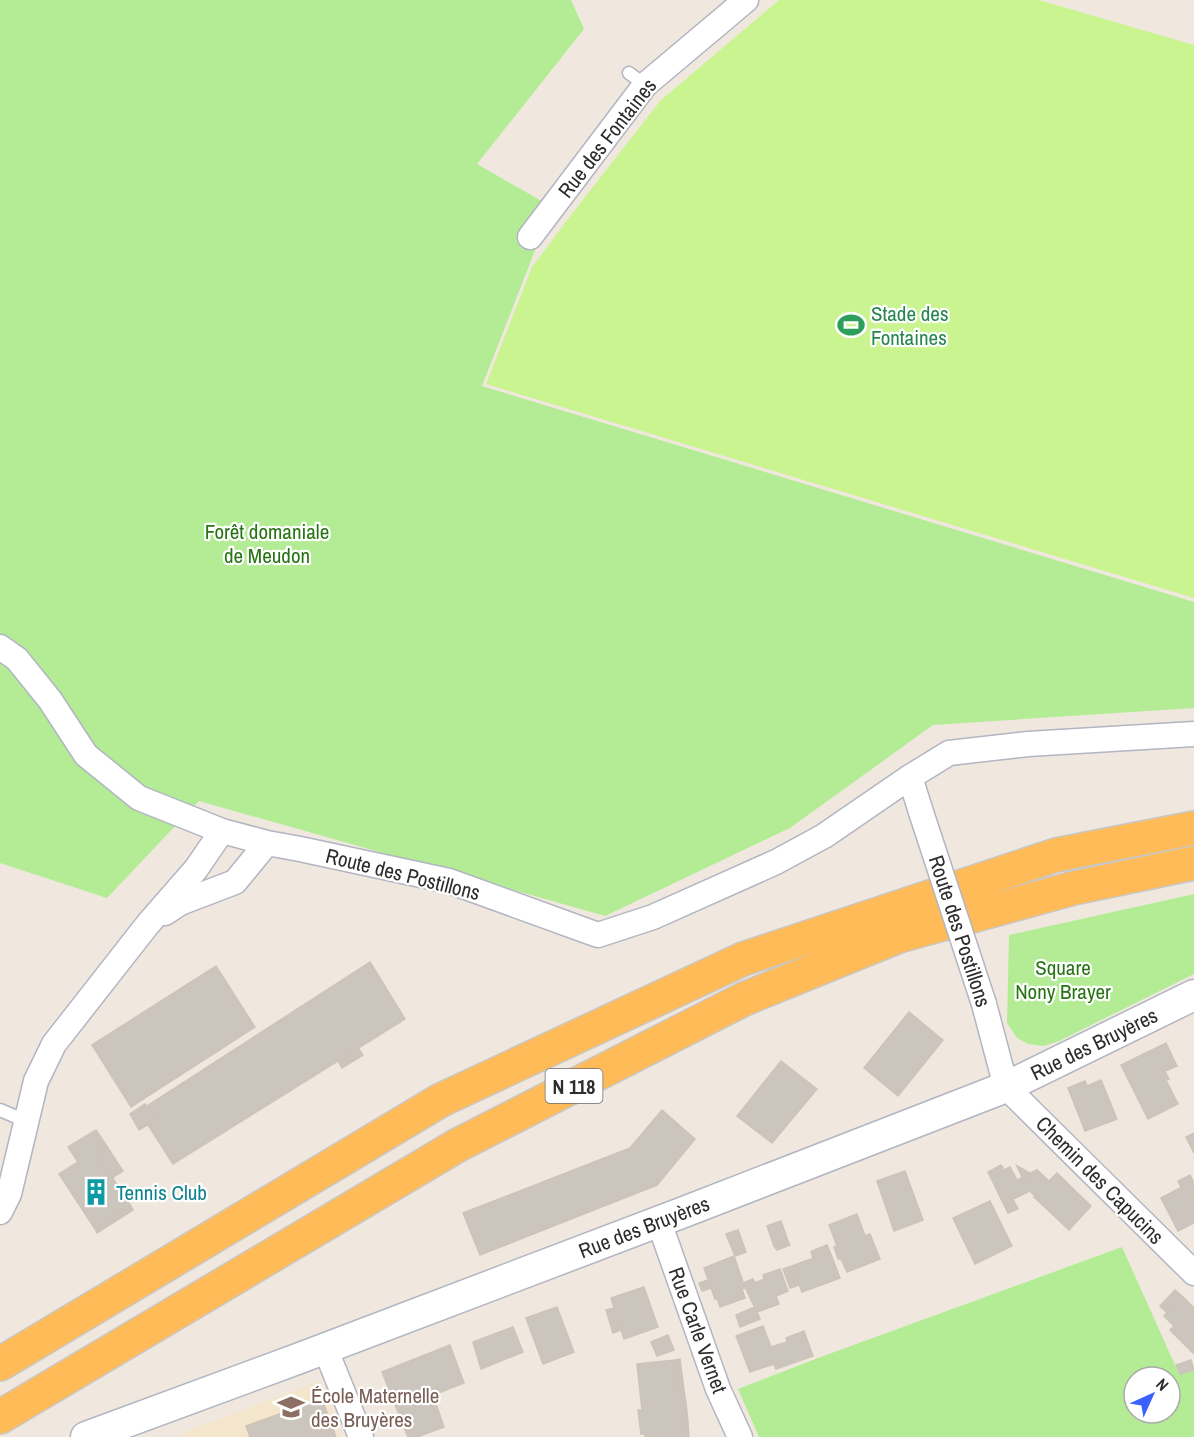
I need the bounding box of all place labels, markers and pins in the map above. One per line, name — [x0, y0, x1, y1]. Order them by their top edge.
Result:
place label: Stade des Fontaines — [871, 299, 949, 352]
sports icon: Stade des Fontaines — [836, 310, 866, 340]
building icon: Tennis Club — [81, 1177, 111, 1207]
place label: Tennis Club — [116, 1178, 207, 1207]
place label: École Maternelle des Bruyères — [311, 1381, 439, 1434]
school or university icon: École Maternelle des Bruyères — [276, 1392, 306, 1422]

